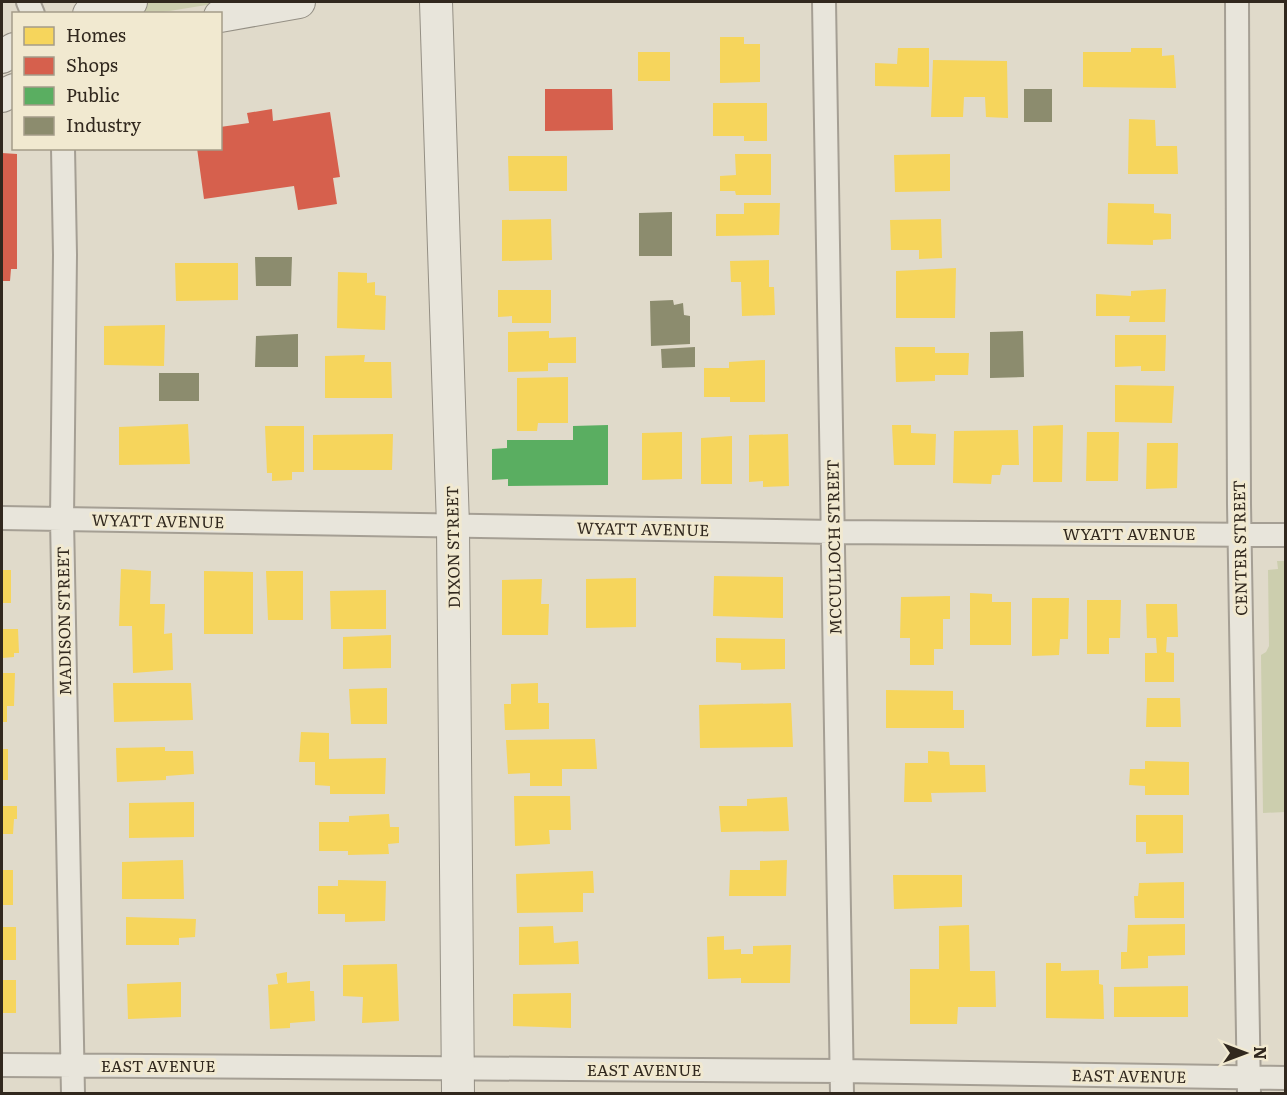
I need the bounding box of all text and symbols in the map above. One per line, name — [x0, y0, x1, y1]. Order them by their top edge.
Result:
legend — [12, 12, 222, 150]
text: Homes — [66, 21, 126, 48]
text: Shops — [66, 51, 118, 78]
text: Public — [66, 81, 120, 108]
text: Industry — [66, 111, 142, 138]
street label: MCCULLOCH STREET — [819, 459, 847, 635]
street label: CENTER STREET — [1226, 480, 1252, 616]
street label: DIXON STREET — [439, 485, 465, 609]
street label: WYATT AVENUE — [91, 507, 225, 533]
street label: WYATT AVENUE — [576, 515, 710, 541]
street label: WYATT AVENUE — [1063, 521, 1195, 545]
street label: MADISON STREET — [50, 546, 76, 696]
north arrow — [1215, 1023, 1275, 1083]
text: N — [1249, 1046, 1273, 1060]
street label: EAST AVENUE — [101, 1053, 215, 1077]
street label: EAST AVENUE — [587, 1057, 701, 1081]
street label: EAST AVENUE — [1071, 1062, 1187, 1088]

